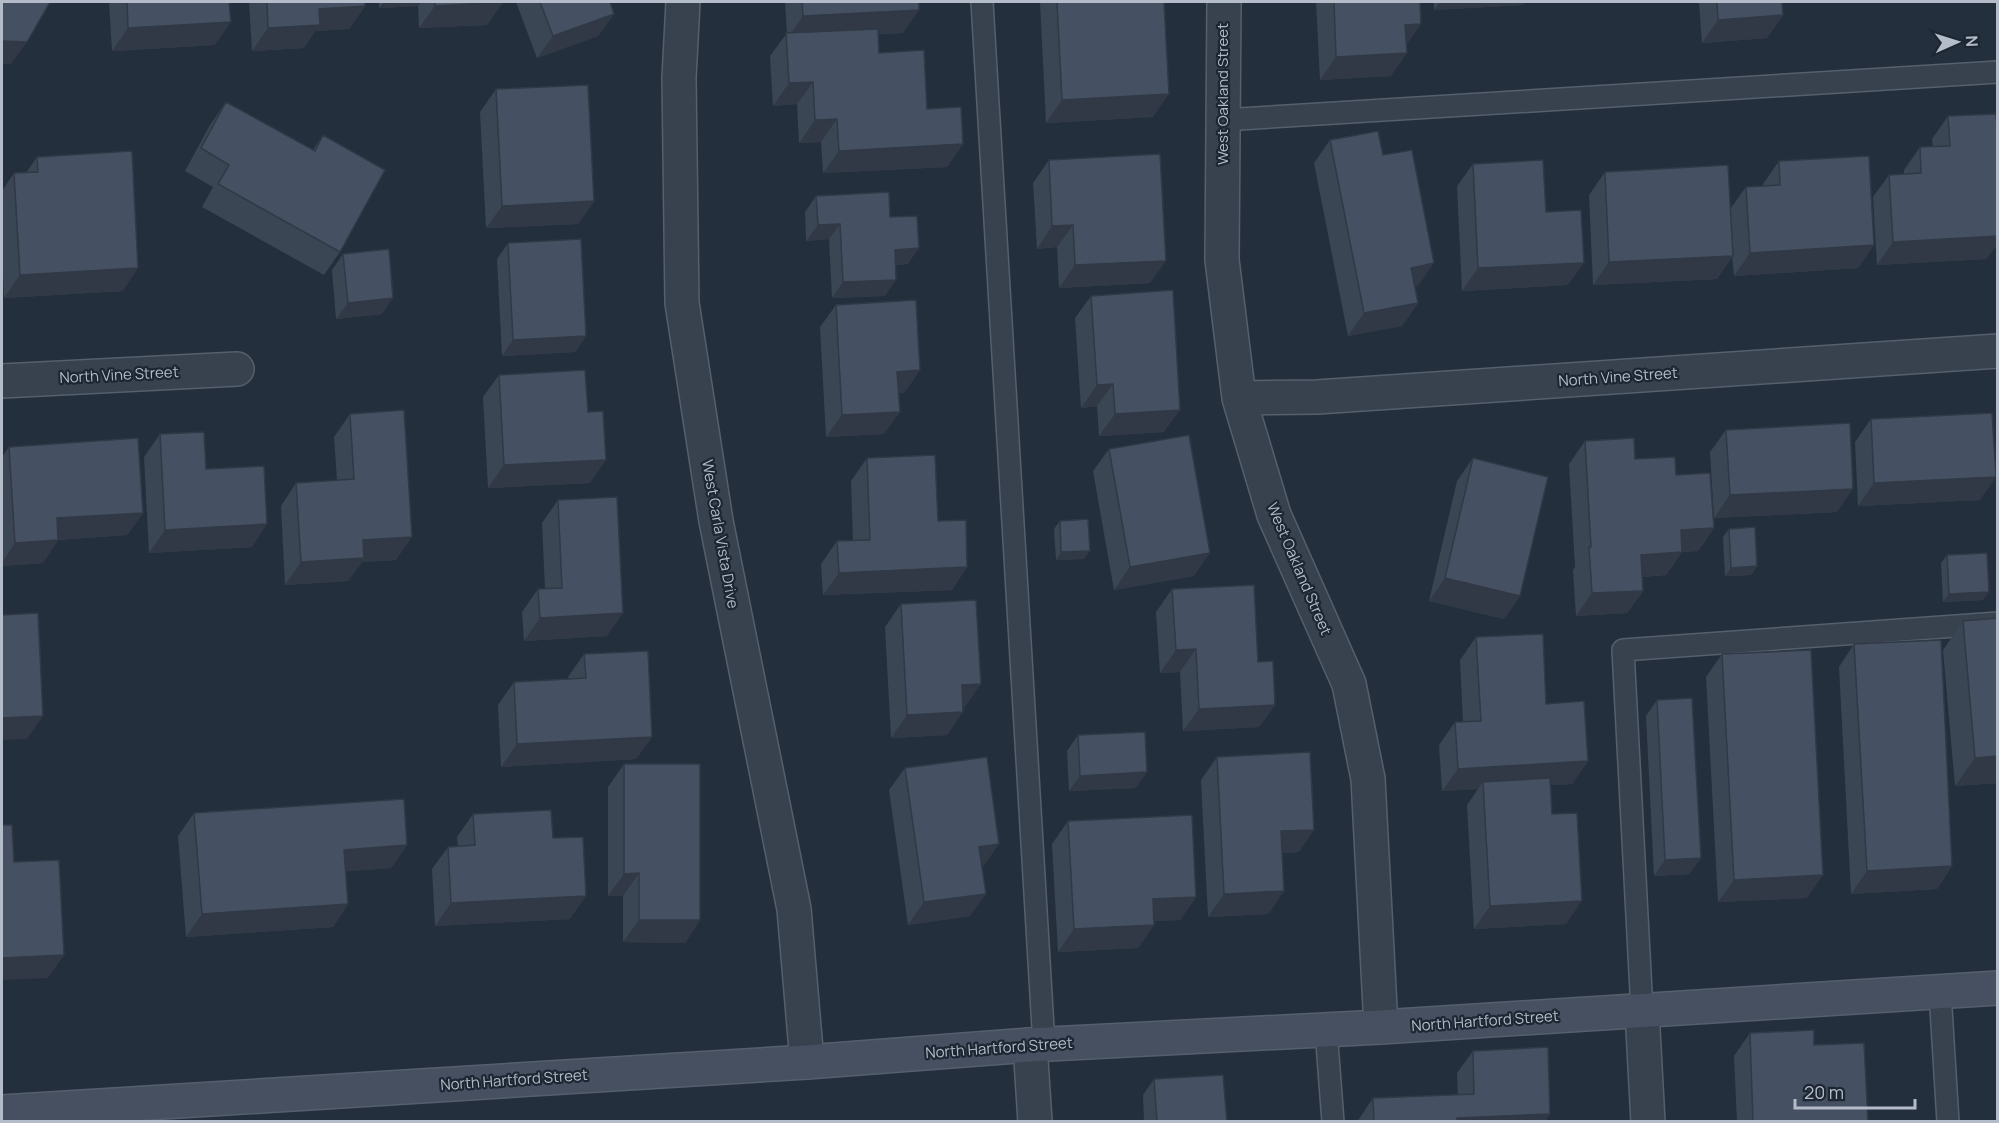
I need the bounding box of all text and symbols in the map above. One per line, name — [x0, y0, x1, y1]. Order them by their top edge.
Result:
north arrow — [1927, 12, 1987, 72]
street label: West Oakland Street — [1212, 23, 1233, 165]
text: N — [1961, 35, 1983, 48]
street label: North Vine Street — [59, 361, 179, 388]
street label: North Vine Street — [1558, 362, 1678, 391]
street label: West Carla Vista Drive — [697, 458, 744, 610]
street label: West Oakland Street — [1262, 499, 1337, 638]
street label: North Hartford Street — [1411, 1005, 1559, 1036]
street label: North Hartford Street — [925, 1032, 1073, 1063]
street label: North Hartford Street — [440, 1064, 588, 1095]
scale bar — [1795, 1072, 1915, 1110]
text: 20 m — [1804, 1080, 1844, 1104]

